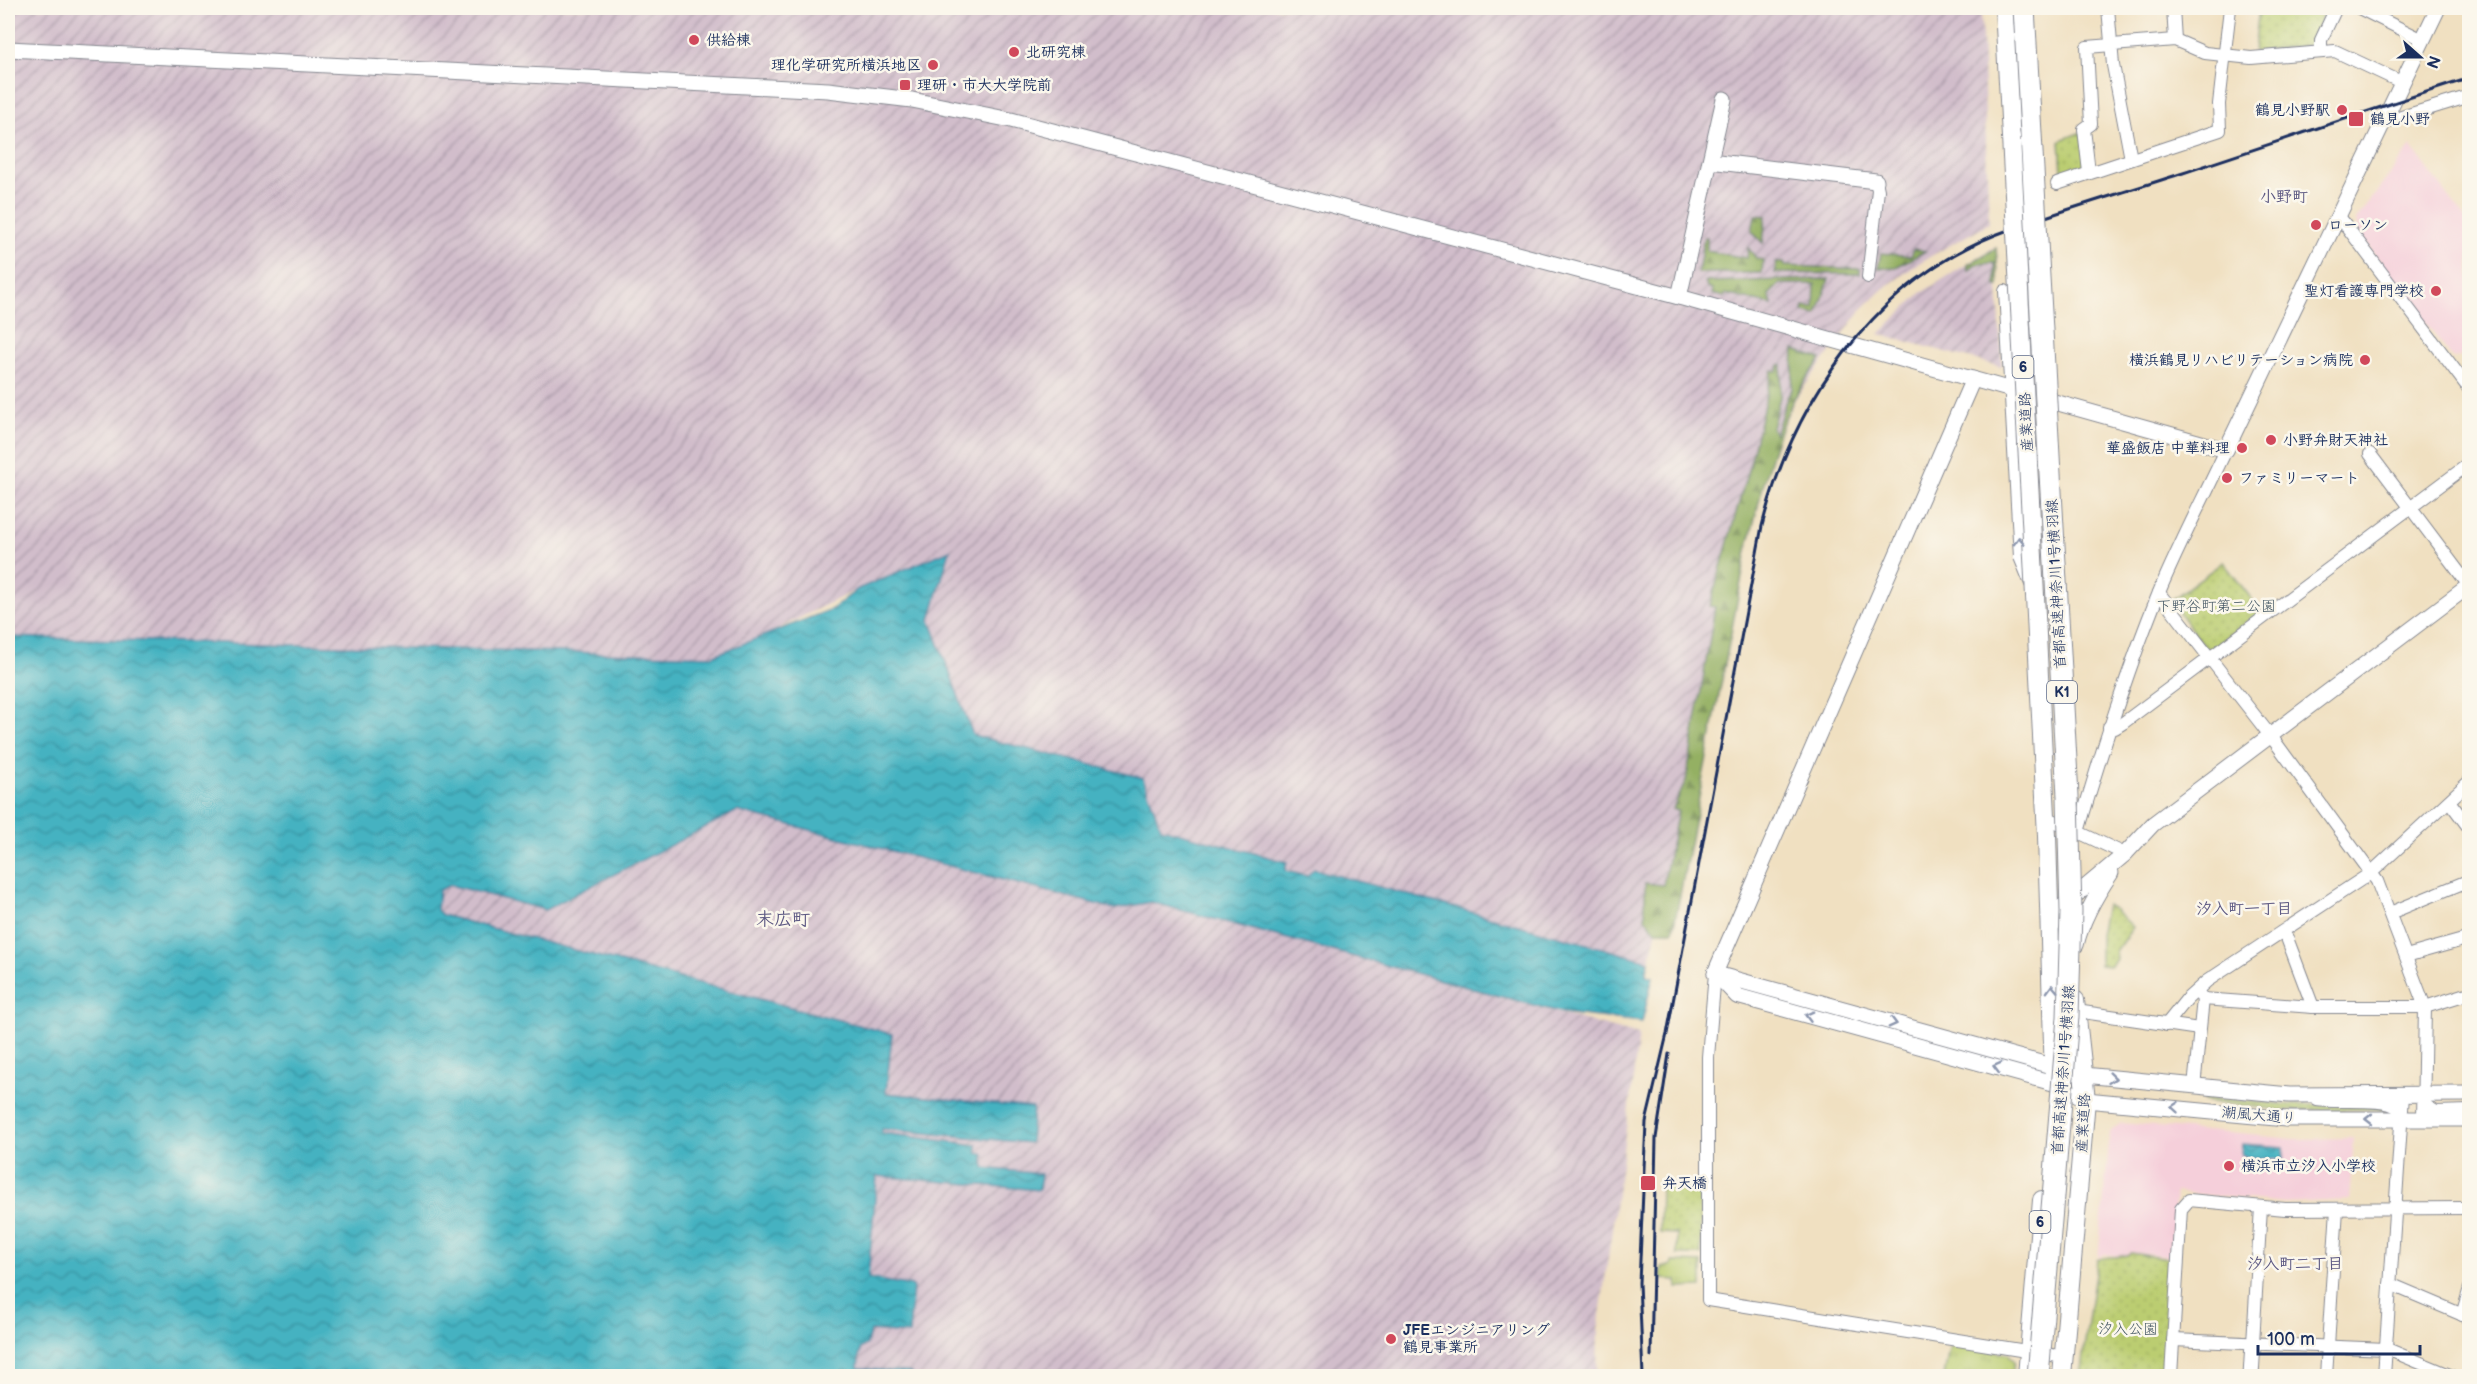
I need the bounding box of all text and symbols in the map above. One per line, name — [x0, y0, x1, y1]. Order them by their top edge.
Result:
north arrow — [2390, 27, 2450, 87]
place label: 供給棟 — [706, 31, 751, 50]
marker: 供給棟 — [687, 33, 701, 47]
place label: 北研究棟 — [1026, 43, 1086, 62]
marker: 北研究棟 — [1007, 45, 1021, 59]
text: N — [2422, 53, 2444, 71]
place label: 理化学研究所横浜地区 — [771, 56, 921, 75]
marker: 理化学研究所横浜地区 — [926, 58, 940, 72]
place label: 理研・市大大学院前 — [917, 76, 1052, 95]
marker: 理研・市大大学院前 — [898, 78, 912, 92]
place label: 鶴見小野駅 — [2255, 101, 2330, 120]
marker: 鶴見小野駅 — [2335, 103, 2349, 117]
marker: 鶴見小野 — [2347, 110, 2365, 128]
place label: 鶴見小野 — [2370, 110, 2430, 129]
district label: 小野町 — [2260, 188, 2308, 207]
place label: ローソン — [2328, 216, 2388, 235]
marker: ローソン — [2309, 218, 2323, 232]
place label: 聖灯看護専門学校 — [2304, 282, 2424, 301]
marker: 聖灯看護専門学校 — [2429, 284, 2443, 298]
place label: 横浜鶴見リハビリテーション病院 — [2129, 351, 2353, 370]
marker: 横浜鶴見リハビリテーション病院 — [2358, 353, 2372, 367]
road number: 6 — [2012, 356, 2034, 378]
street label: 産業道路 — [2015, 392, 2038, 452]
place label: 小野弁財天神社 — [2283, 431, 2388, 450]
marker: 小野弁財天神社 — [2264, 433, 2278, 447]
place label: 華盛飯店 中華料理 — [2106, 439, 2230, 458]
marker: 華盛飯店 中華料理 — [2235, 441, 2249, 455]
place label: ファミリーマート — [2239, 469, 2360, 488]
marker: ファミリーマート — [2220, 471, 2234, 485]
street label: 首都高速神奈川1号横羽線 — [2043, 498, 2070, 670]
one-way arrow — [2013, 536, 2026, 545]
park label: 下野谷町第二公園 — [2156, 597, 2276, 616]
road number: K1 — [2047, 681, 2077, 703]
district label: 汐入町一丁目 — [2196, 900, 2292, 919]
district label: 末広町 — [756, 909, 810, 930]
one-way arrow — [2046, 984, 2058, 993]
street label: 首都高速神奈川1号横羽線 — [2048, 984, 2079, 1156]
one-way arrow — [1804, 1011, 1815, 1023]
one-way arrow — [1888, 1016, 1898, 1029]
one-way arrow — [1992, 1062, 2002, 1075]
one-way arrow — [2107, 1071, 2116, 1084]
street label: 産業道路 — [2072, 1093, 2095, 1153]
one-way arrow — [2170, 1101, 2179, 1114]
street label: 潮風大通り — [2221, 1103, 2297, 1128]
one-way arrow — [2365, 1113, 2374, 1125]
place label: 横浜市立汐入小学校 — [2241, 1157, 2376, 1176]
marker: 横浜市立汐入小学校 — [2222, 1159, 2236, 1173]
marker: 弁天橋 — [1639, 1174, 1657, 1192]
place label: 弁天橋 — [1662, 1174, 1707, 1193]
road number: 6 — [2030, 1211, 2050, 1233]
district label: 汐入町二丁目 — [2247, 1255, 2343, 1274]
scale bar — [2258, 1318, 2420, 1356]
park label: 汐入公園 — [2098, 1320, 2158, 1339]
place label: JFEエンジニアリング 鶴見事業所 — [1403, 1321, 1550, 1357]
text: 100 m — [2267, 1329, 2315, 1350]
marker: JFEエンジニアリング 鶴見事業所 — [1384, 1332, 1398, 1346]

